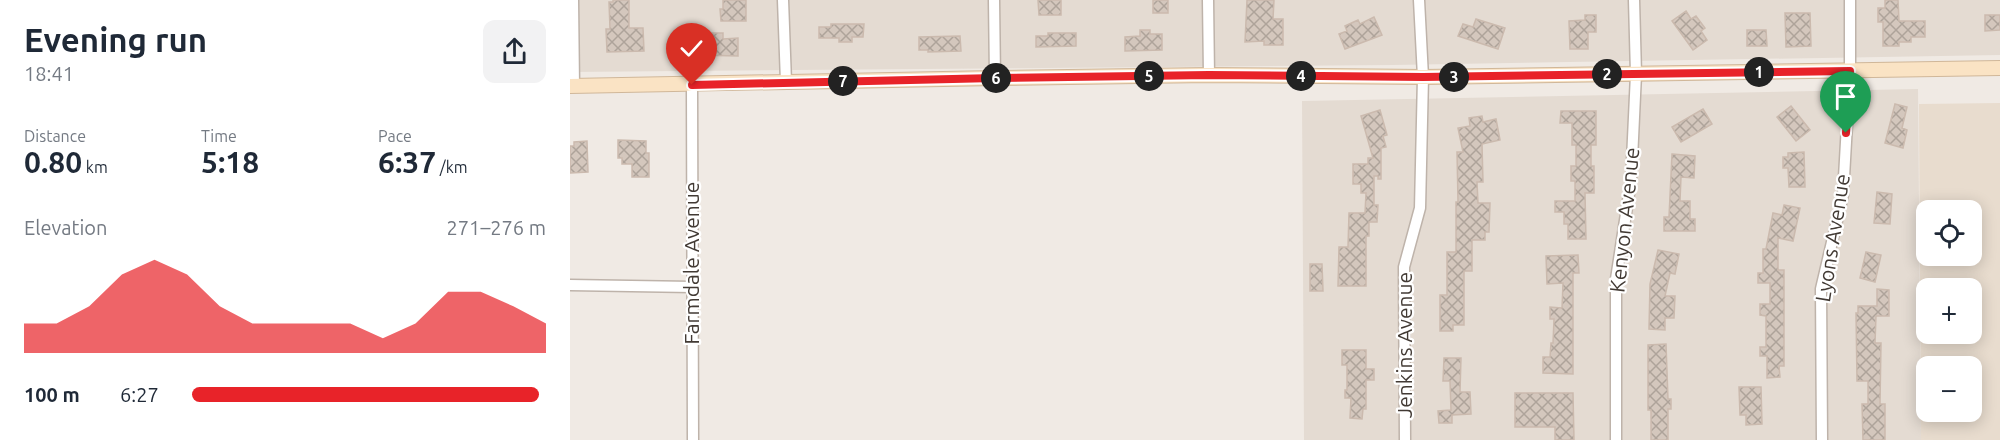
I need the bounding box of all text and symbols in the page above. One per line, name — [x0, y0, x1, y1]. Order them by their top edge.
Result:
button: share — [483, 20, 546, 83]
text: Evening run — [24, 21, 207, 58]
pin — [666, 23, 717, 85]
icon: check — [675, 32, 708, 65]
pin: 1 — [1744, 57, 1774, 87]
pin: 2 — [1592, 59, 1622, 89]
pin: 5 — [1134, 61, 1164, 91]
pin: 4 — [1286, 61, 1316, 91]
text: 18:41 — [24, 62, 74, 85]
pin: 3 — [1439, 62, 1469, 92]
pin: 6 — [981, 63, 1011, 93]
text: 1 — [1754, 63, 1764, 81]
text: 2 — [1602, 65, 1612, 83]
pin: 7 — [828, 66, 858, 96]
text: 5 — [1144, 67, 1154, 85]
text: 4 — [1296, 67, 1306, 85]
text: 3 — [1449, 68, 1459, 86]
text: 6 — [991, 69, 1001, 87]
pin — [1820, 71, 1871, 133]
text: 7 — [838, 72, 848, 90]
icon: arrive — [1829, 80, 1862, 113]
text: Distance — [24, 127, 86, 145]
text: Time — [201, 127, 237, 145]
text: Pace — [378, 127, 412, 145]
text: 0.80 — [24, 145, 82, 179]
text: 5:18 — [201, 145, 259, 179]
text: 6:37 — [378, 145, 436, 179]
street label: Kenyon Avenue — [1604, 146, 1644, 294]
text: km — [82, 158, 108, 176]
text: /km — [436, 158, 468, 176]
street label: Lyons Avenue — [1810, 172, 1854, 304]
street label: Farmdale Avenue — [679, 182, 703, 344]
map controls — [1916, 200, 1982, 422]
button: locate — [1916, 200, 1982, 266]
text: Elevation — [24, 216, 107, 239]
text: 271–276 m — [447, 216, 546, 239]
street label: Jenkins Avenue — [1392, 272, 1416, 418]
button: + — [1916, 278, 1982, 344]
button: − — [1916, 356, 1982, 422]
text: 100 m — [24, 383, 80, 406]
text: 6:27 — [120, 383, 159, 406]

